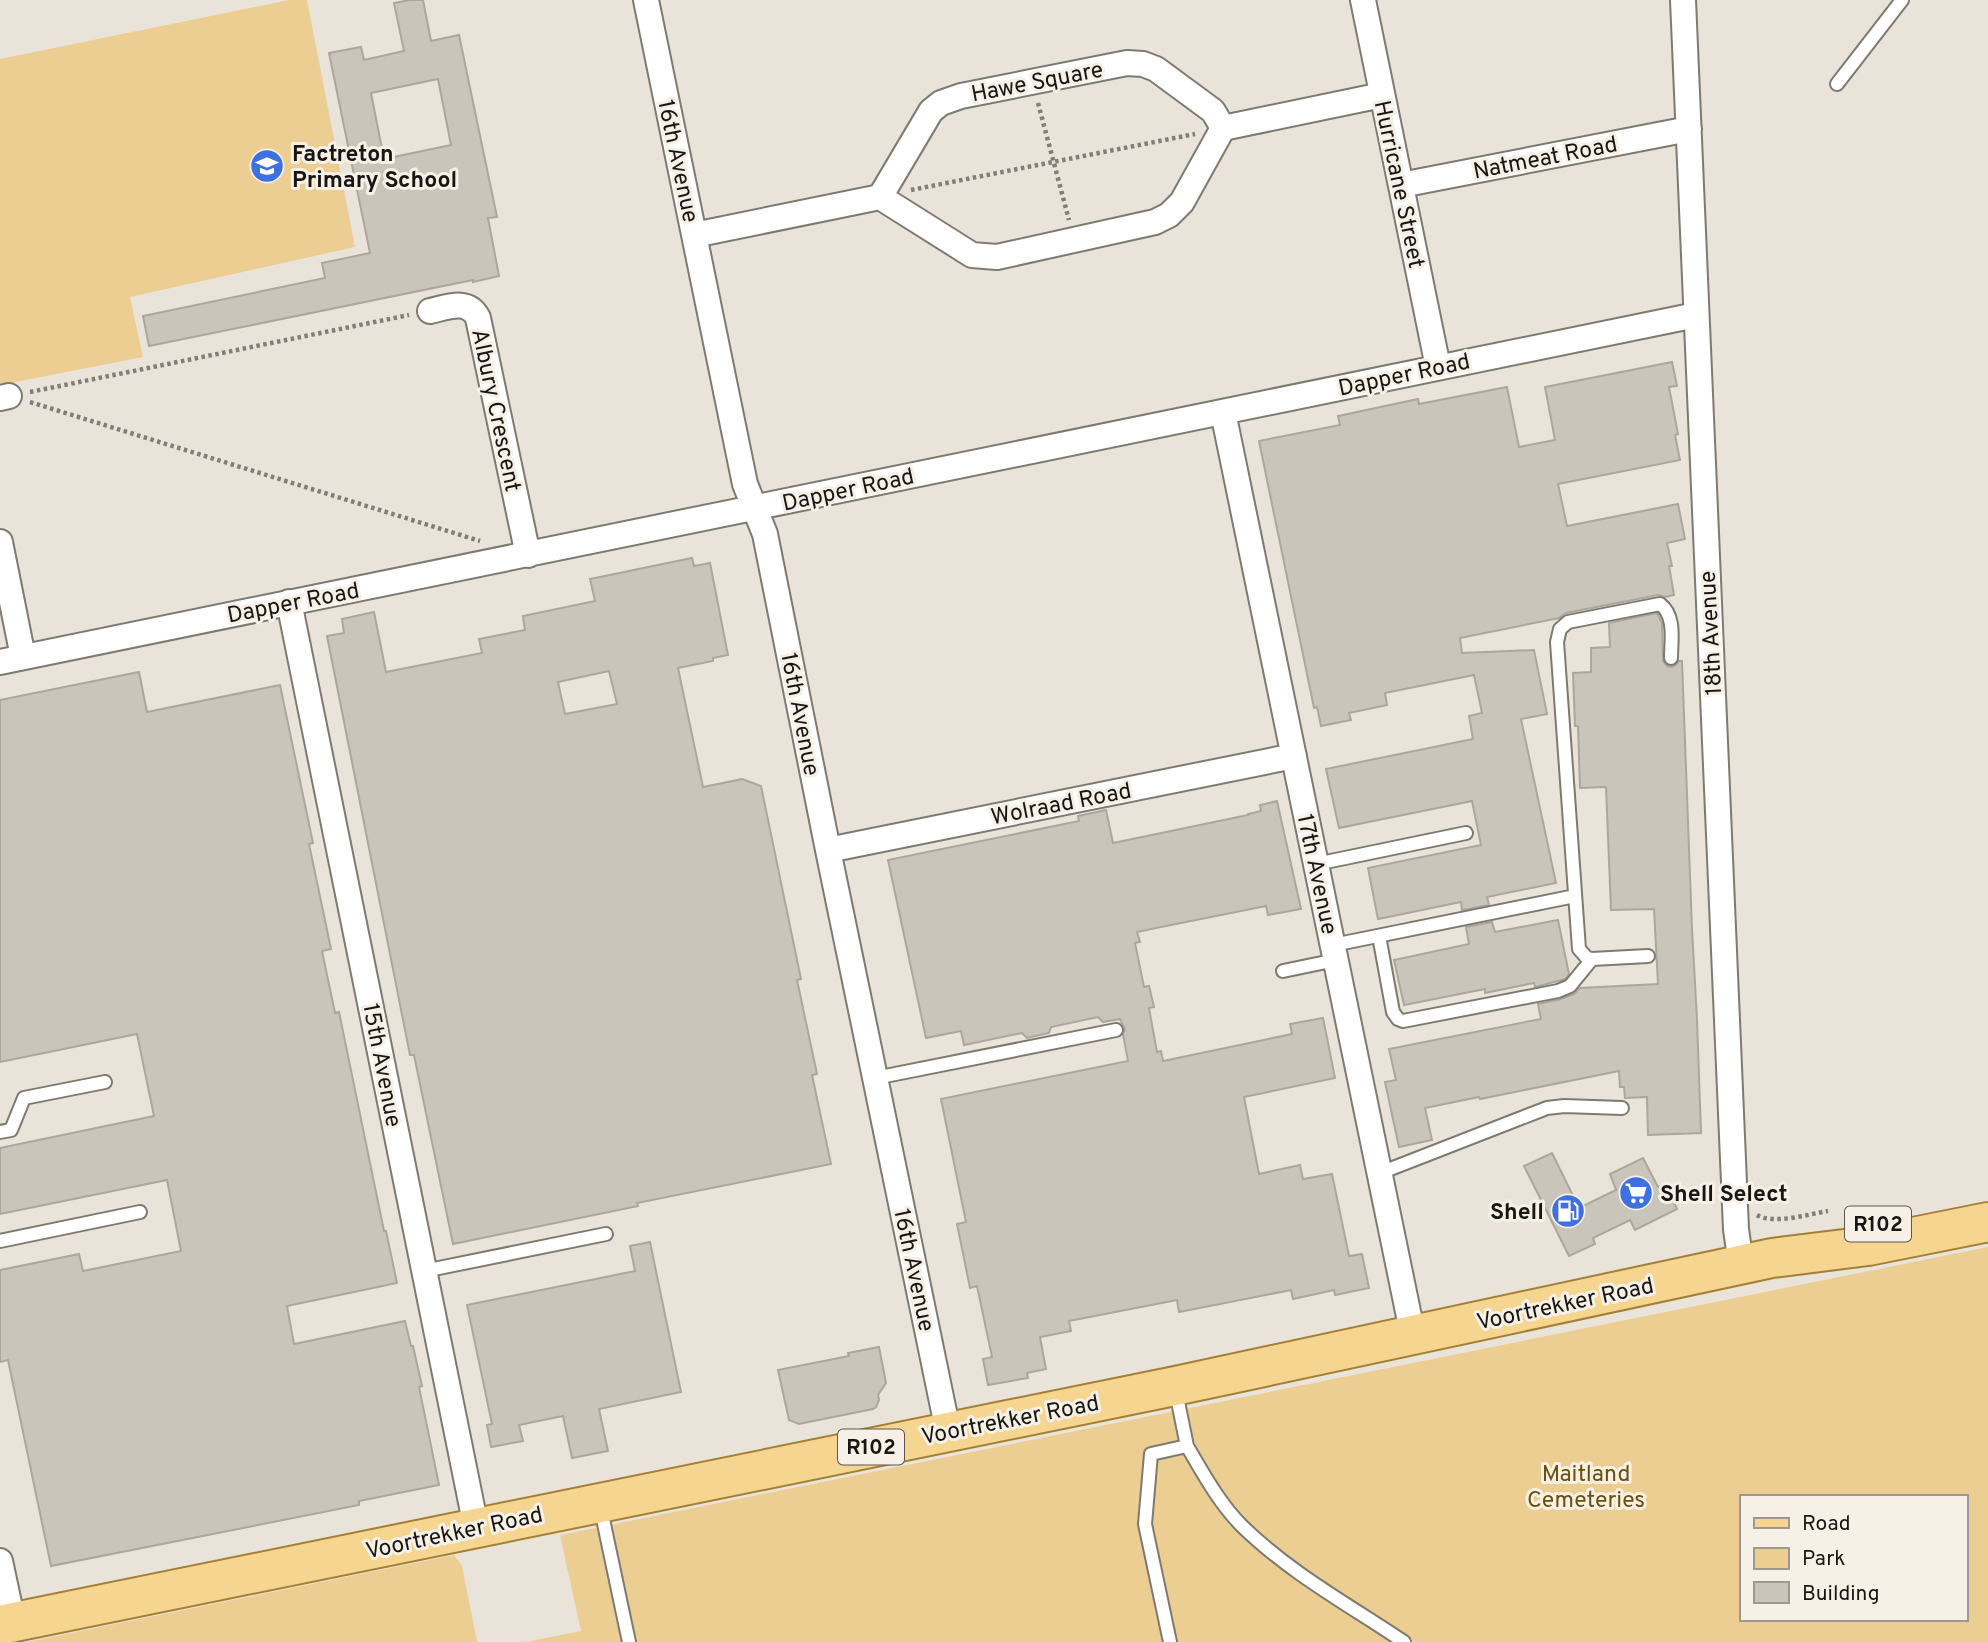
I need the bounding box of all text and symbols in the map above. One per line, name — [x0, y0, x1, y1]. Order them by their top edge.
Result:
street label: Hawe Square — [969, 56, 1106, 110]
street label: 16th Avenue — [649, 97, 704, 226]
street label: Hurricane Street — [1366, 98, 1429, 271]
street label: Natmeat Road — [1471, 131, 1620, 188]
place label: Factreton Primary School — [292, 141, 457, 196]
school or university icon: Factreton Primary School — [248, 147, 286, 185]
street label: Albury Crescent — [463, 326, 526, 495]
street label: Dapper Road — [1336, 348, 1473, 405]
street label: Dapper Road — [780, 463, 917, 520]
street label: 18th Avenue — [1695, 570, 1730, 696]
street label: Dapper Road — [225, 577, 362, 631]
street label: 16th Avenue — [772, 650, 825, 779]
street label: Wolraad Road — [989, 778, 1134, 833]
street label: 17th Avenue — [1289, 812, 1342, 937]
street label: 15th Avenue — [354, 1001, 407, 1130]
supermarket icon: Shell Select — [1617, 1174, 1655, 1212]
place label: Shell Select — [1660, 1181, 1788, 1210]
fuel station icon: Shell — [1549, 1192, 1587, 1230]
place label: Shell — [1490, 1199, 1544, 1228]
street label: 16th Avenue — [885, 1206, 940, 1335]
road number: R102 — [1845, 1206, 1911, 1242]
street label: Voortrekker Road — [1474, 1272, 1657, 1338]
street label: Voortrekker Road — [919, 1390, 1102, 1453]
road number: R102 — [838, 1430, 904, 1464]
park label: Maitland Cemeteries — [1527, 1461, 1645, 1516]
legend — [1740, 1495, 1967, 1621]
street label: Voortrekker Road — [363, 1501, 546, 1567]
text: Road — [1802, 1511, 1851, 1538]
text: Park — [1802, 1546, 1845, 1573]
text: Building — [1802, 1581, 1880, 1608]

